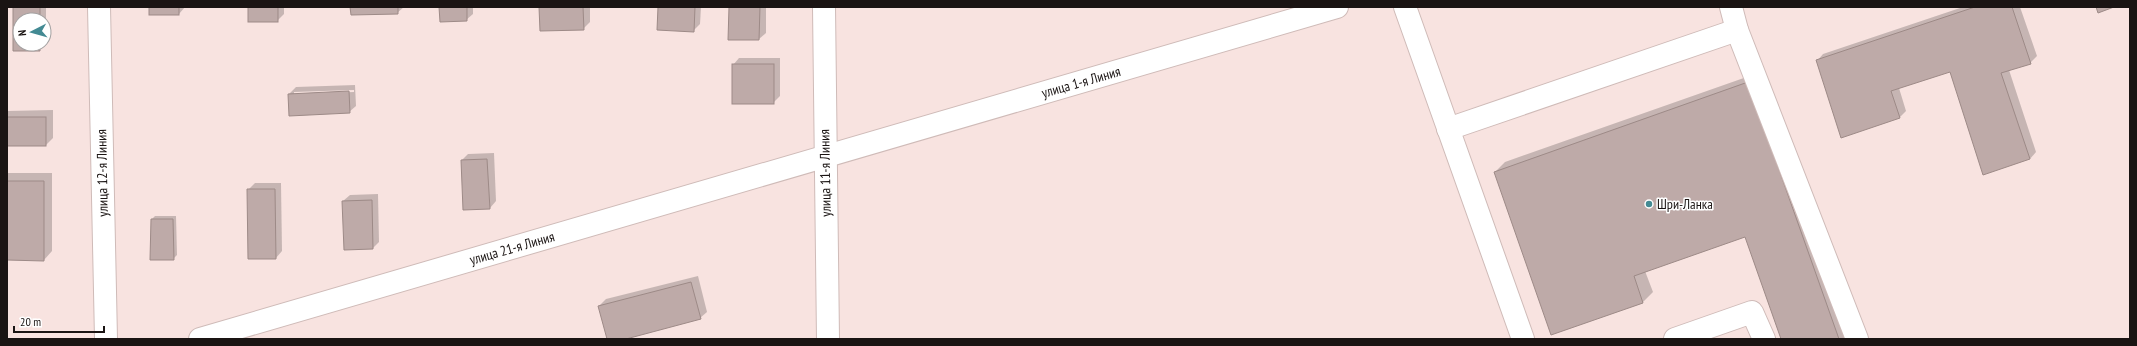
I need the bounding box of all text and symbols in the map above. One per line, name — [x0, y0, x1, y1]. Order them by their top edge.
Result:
north arrow — [12, 12, 52, 52]
text: N — [15, 29, 29, 37]
street label: улица 1-я Линия — [1039, 62, 1123, 102]
street label: улица 12-я Линия — [92, 129, 112, 217]
street label: улица 11-я Линия — [815, 129, 835, 217]
place label: Шри-Ланка — [1657, 195, 1713, 213]
marker: Шри-Ланка — [1644, 199, 1654, 209]
street label: улица 21-я Линия — [467, 227, 557, 269]
scale bar — [14, 308, 104, 334]
text: 20 m — [20, 314, 41, 329]

